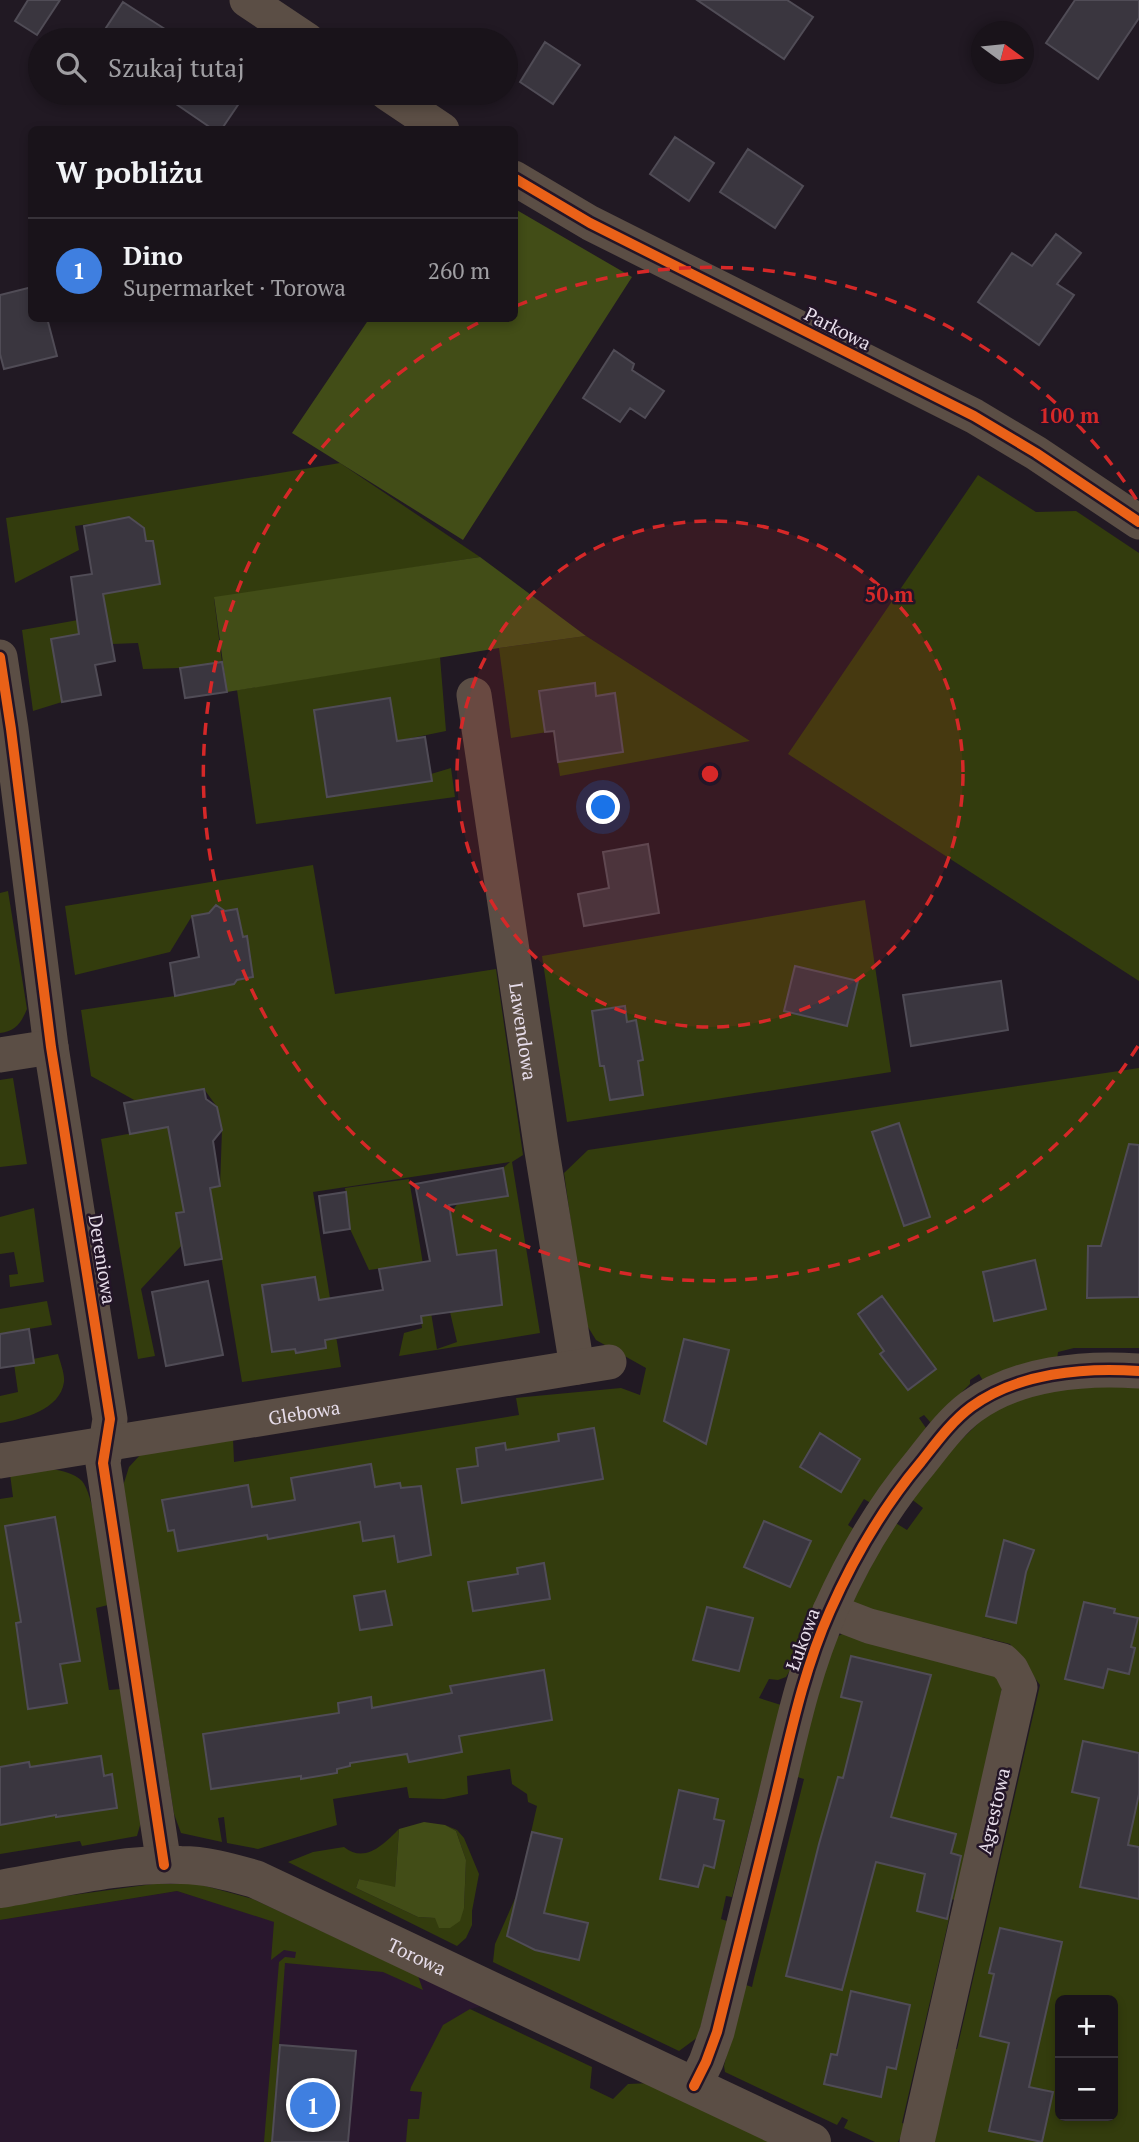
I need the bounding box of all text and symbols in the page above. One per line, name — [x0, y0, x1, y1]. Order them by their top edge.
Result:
north arrow — [971, 21, 1034, 84]
search box — [28, 28, 518, 105]
icon: search — [52, 48, 90, 86]
text: Szukaj tutaj — [108, 50, 245, 84]
text: W pobliżu — [56, 152, 203, 192]
text: Dino — [123, 238, 183, 272]
text: 1 — [73, 255, 86, 286]
text: 260 m — [428, 255, 490, 286]
text: Supermarket · Torowa — [123, 272, 346, 303]
street label: Parkowa — [800, 301, 876, 356]
text: 100 m — [1039, 401, 1100, 429]
text: 50 m — [865, 580, 914, 608]
centre of rings — [698, 762, 722, 786]
your location — [586, 790, 620, 824]
street label: Lawendowa — [504, 981, 544, 1082]
street label: Dereniowa — [84, 1212, 122, 1306]
street label: Glebowa — [266, 1393, 342, 1430]
street label: Łukowa — [779, 1604, 825, 1674]
street label: Agrestowa — [971, 1765, 1015, 1857]
street label: Torowa — [384, 1931, 451, 1980]
map controls — [1055, 1995, 1118, 2121]
button: + — [1055, 1995, 1118, 2058]
button: − — [1055, 2058, 1118, 2121]
pin: 1 — [290, 2079, 336, 2131]

